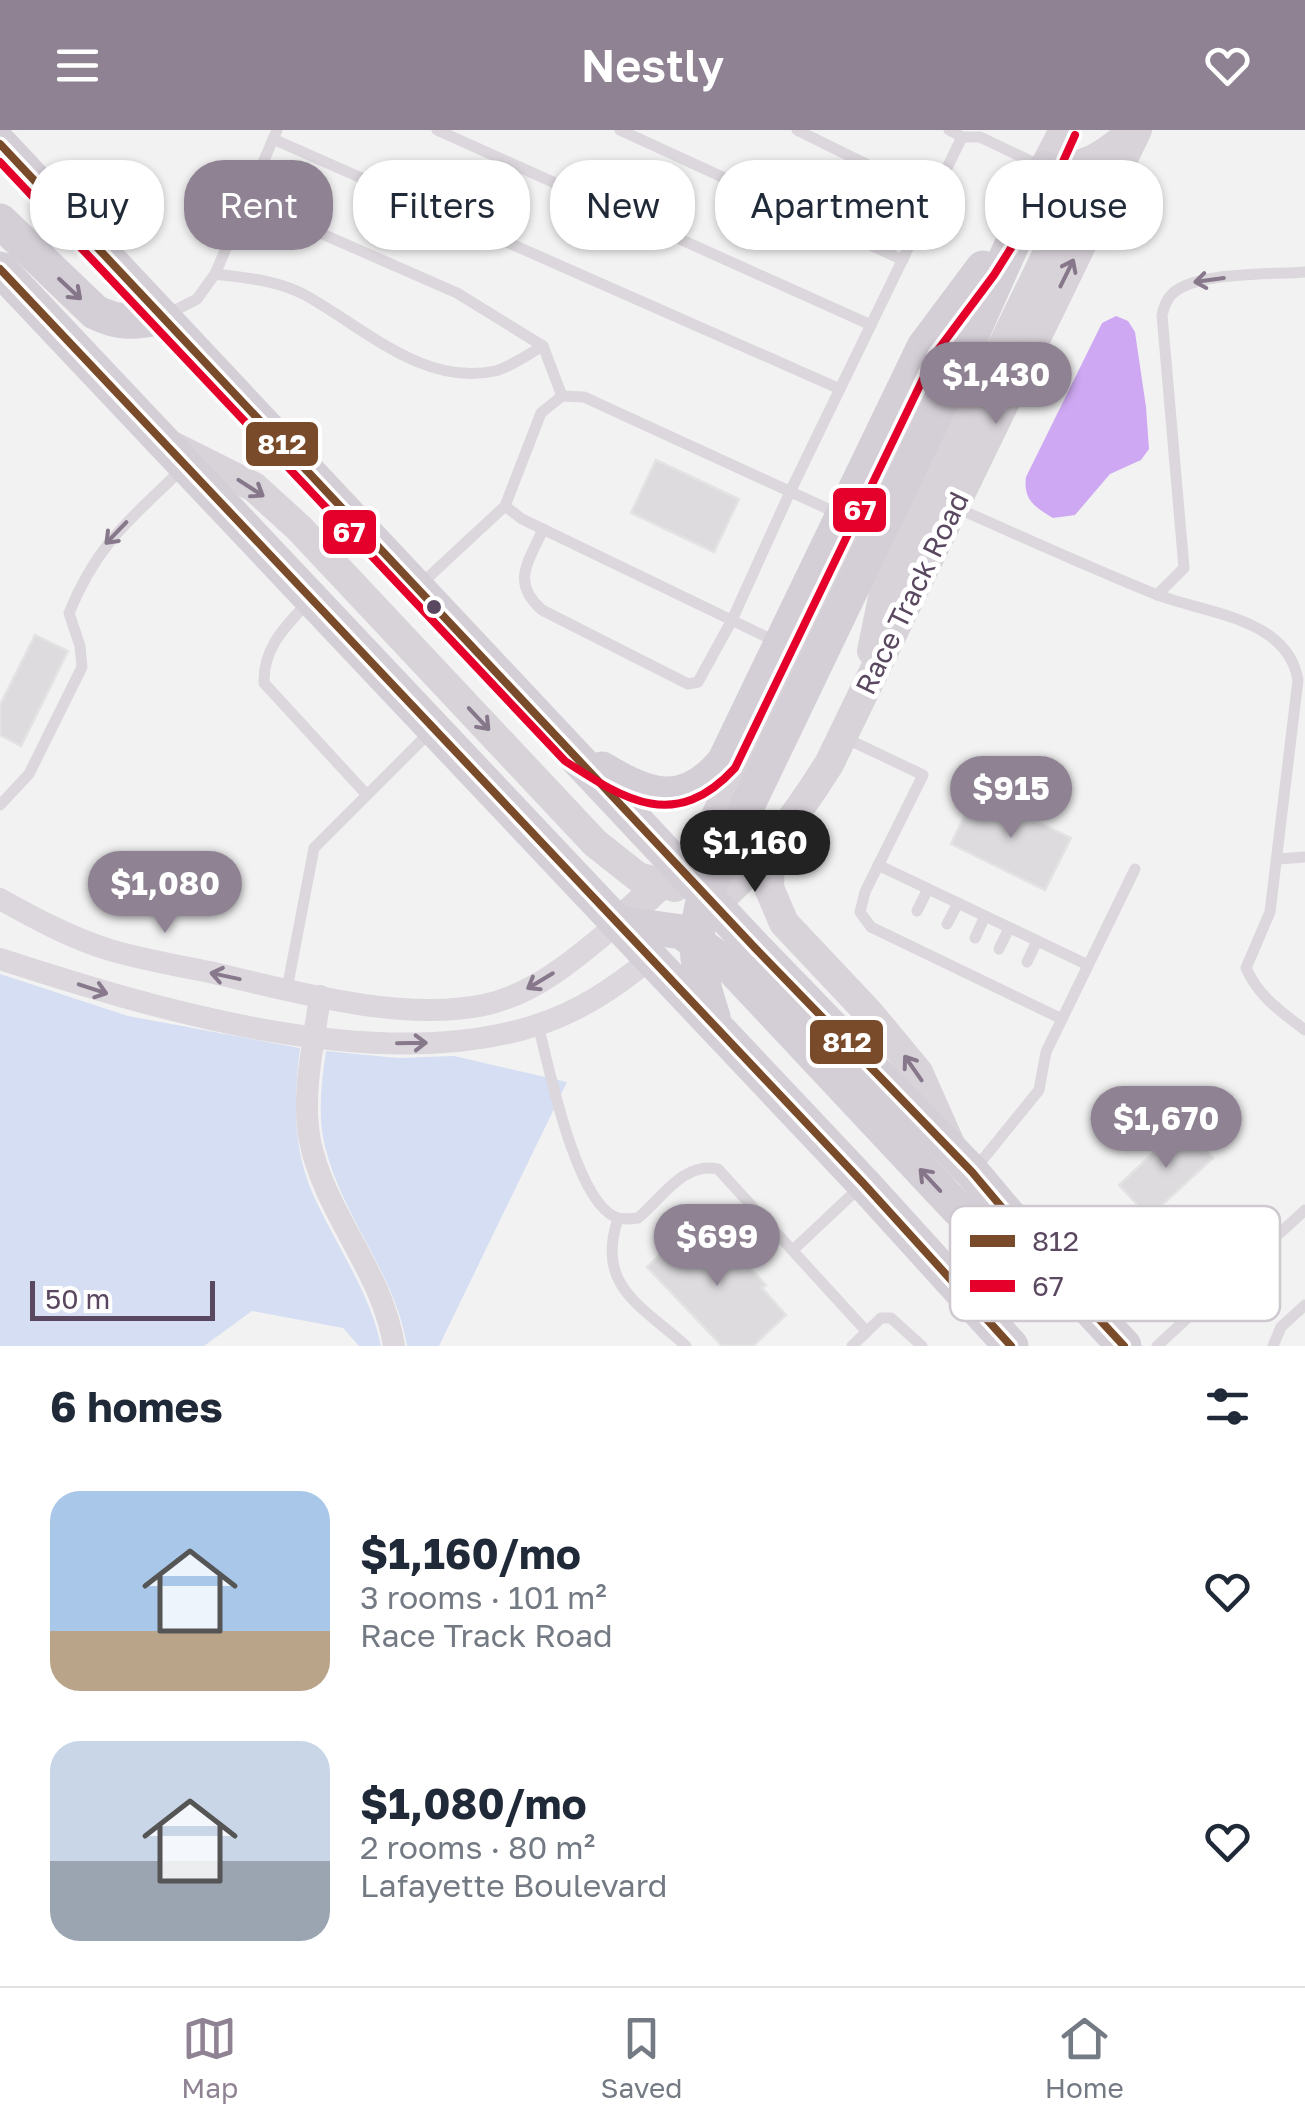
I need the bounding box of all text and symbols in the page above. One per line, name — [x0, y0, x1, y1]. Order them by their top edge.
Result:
icon: menu — [50, 38, 105, 93]
text: Nestly — [581, 38, 724, 92]
icon: heart — [1200, 38, 1255, 93]
chip: Buy — [30, 160, 164, 250]
chip: Rent — [184, 160, 333, 250]
chip: Filters — [353, 160, 530, 250]
chip: New — [550, 160, 695, 250]
chip: Apartment — [715, 160, 965, 250]
chip: House — [985, 160, 1163, 250]
one-way arrow — [1059, 259, 1078, 289]
one-way arrow — [1194, 272, 1226, 290]
one-way arrow — [58, 277, 82, 301]
pin: $1,430 — [915, 342, 1077, 427]
text: $1,430 — [942, 355, 1050, 393]
line badge: 812 — [244, 420, 320, 468]
text: 812 — [257, 427, 307, 460]
one-way arrow — [237, 477, 265, 498]
line badge: 67 — [831, 486, 888, 534]
street label: Race Track Road — [848, 486, 975, 699]
text: 67 — [843, 493, 877, 526]
line badge: 67 — [321, 508, 378, 556]
text: 67 — [332, 515, 366, 548]
one-way arrow — [105, 520, 128, 545]
unlabelled marker — [424, 597, 444, 617]
one-way arrow — [467, 706, 490, 731]
pin: $915 — [952, 756, 1070, 841]
text: $915 — [972, 769, 1050, 807]
pin: $1,160 — [674, 810, 836, 895]
text: $1,160 — [702, 823, 808, 861]
pin: $1,080 — [84, 851, 246, 936]
text: $1,080 — [110, 864, 220, 902]
one-way arrow — [210, 966, 242, 984]
one-way arrow — [526, 971, 555, 991]
one-way arrow — [76, 981, 108, 999]
line badge: 812 — [808, 1018, 885, 1066]
text: 812 — [822, 1025, 872, 1058]
one-way arrow — [396, 1034, 428, 1052]
one-way arrow — [903, 1055, 924, 1083]
pin: $1,670 — [1085, 1086, 1247, 1171]
text: $1,670 — [1113, 1099, 1219, 1137]
one-way arrow — [918, 1168, 942, 1192]
pin: $699 — [658, 1204, 776, 1289]
legend — [950, 1206, 1280, 1321]
text: $699 — [676, 1217, 758, 1255]
text: 812 — [1032, 1224, 1079, 1257]
text: 67 — [1032, 1269, 1064, 1302]
scale bar — [30, 1276, 215, 1320]
text: 50 m — [45, 1282, 110, 1315]
icon: filters — [1200, 1379, 1255, 1434]
text: 6 homes — [50, 1381, 223, 1431]
text: $1,160/mo — [360, 1528, 581, 1578]
icon: home — [130, 1531, 250, 1651]
icon: heart — [1200, 1564, 1255, 1619]
text: 3 rooms · 101 m² — [360, 1578, 607, 1616]
text: Race Track Road — [360, 1616, 613, 1654]
text: $1,080/mo — [360, 1778, 587, 1828]
icon: home — [130, 1781, 250, 1901]
icon: heart — [1200, 1814, 1255, 1869]
text: 2 rooms · 80 m² — [360, 1828, 595, 1866]
text: Lafayette Boulevard — [360, 1866, 668, 1904]
tab: Map — [181, 2011, 238, 2104]
tab: Saved — [601, 2011, 682, 2104]
tab: Home — [1045, 2011, 1124, 2104]

